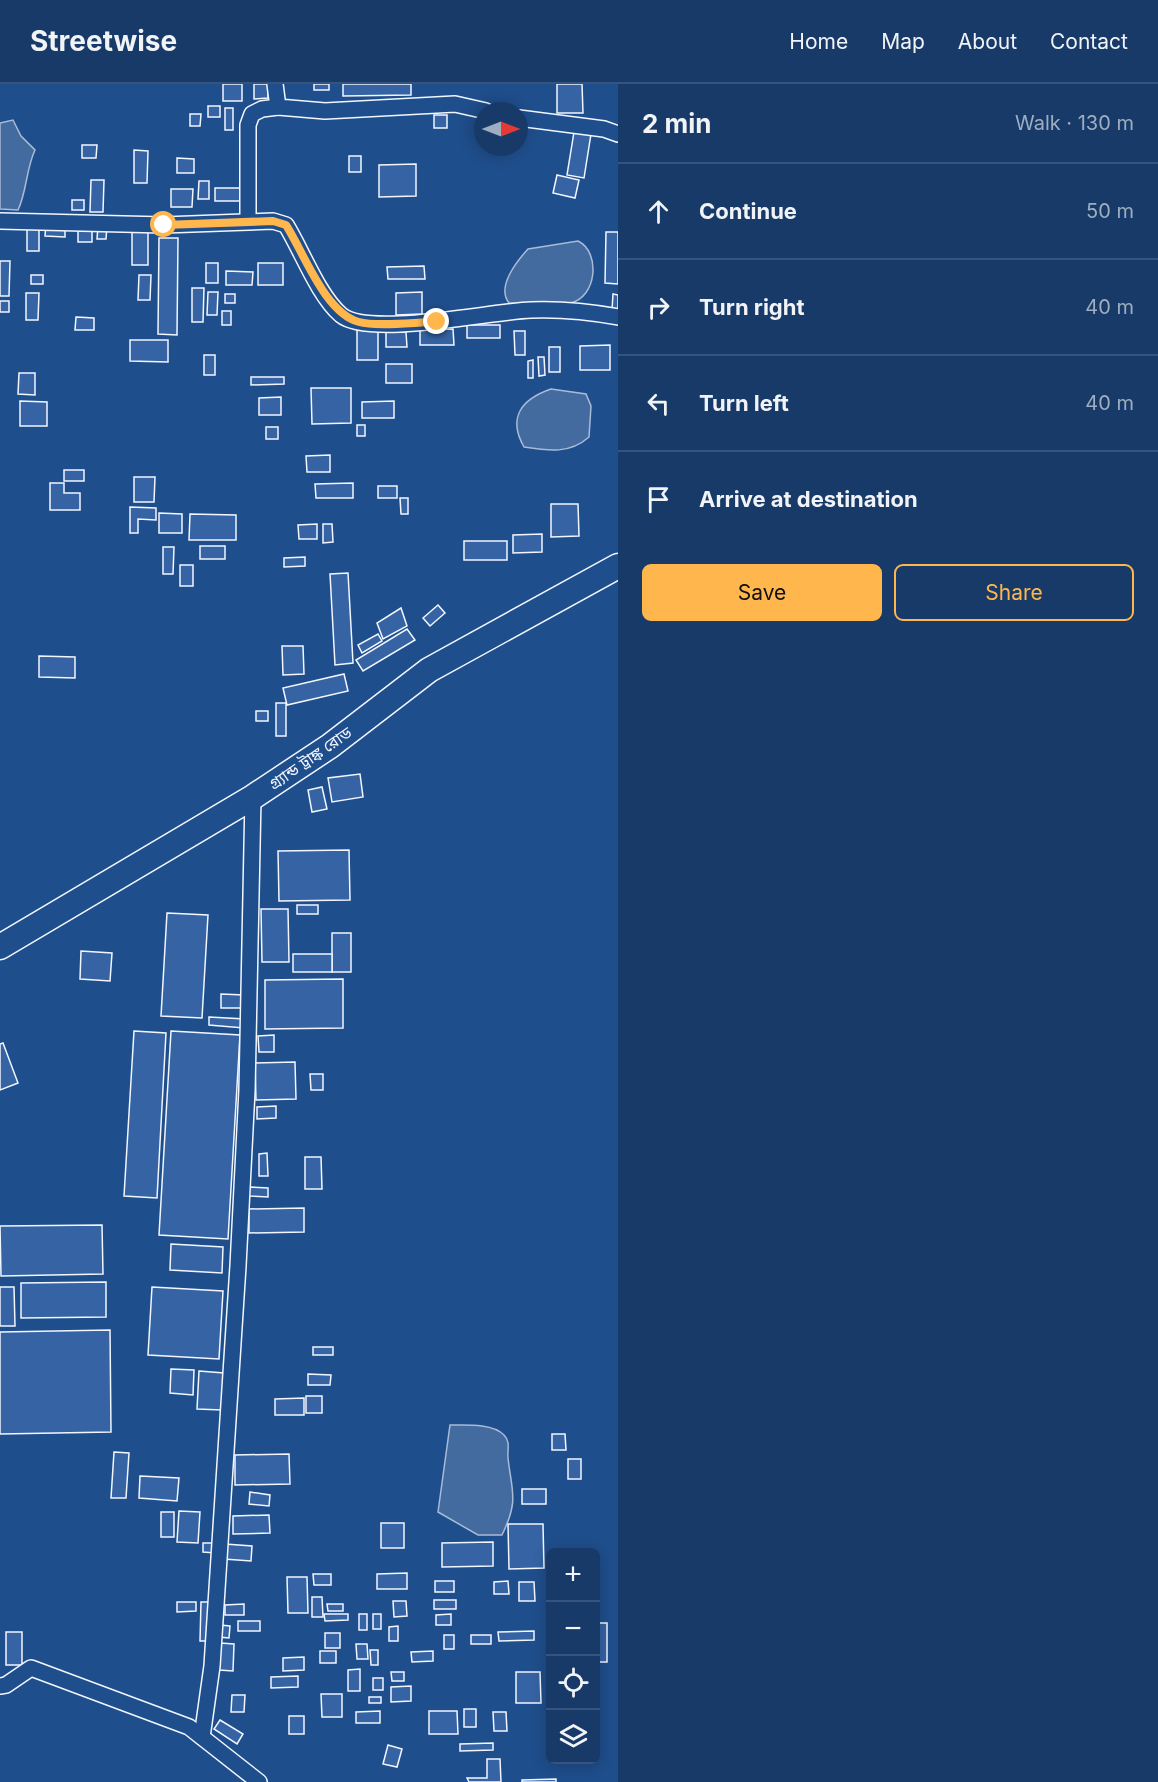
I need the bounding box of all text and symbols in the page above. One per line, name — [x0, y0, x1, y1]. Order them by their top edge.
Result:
text: Streetwise — [30, 24, 177, 58]
text: Home — [789, 29, 848, 54]
text: Map — [881, 29, 925, 54]
text: About — [958, 29, 1017, 54]
text: Contact — [1050, 29, 1128, 54]
north arrow — [474, 102, 528, 156]
text: 2 min — [642, 108, 712, 139]
text: Walk · 130 m — [1015, 111, 1134, 135]
icon: ahead — [642, 195, 675, 228]
text: Continue — [699, 198, 797, 224]
text: 50 m — [1086, 199, 1134, 223]
route start — [150, 211, 176, 237]
icon: right — [642, 291, 675, 324]
text: Turn right — [699, 294, 805, 320]
text: 40 m — [1085, 295, 1134, 319]
route end — [423, 308, 449, 334]
icon: left — [642, 387, 675, 420]
text: Turn left — [699, 390, 789, 416]
text: 40 m — [1085, 391, 1134, 415]
icon: arrive — [642, 483, 675, 516]
text: Arrive at destination — [699, 486, 918, 512]
button: Save — [642, 564, 882, 621]
button: Share — [894, 564, 1134, 621]
street label: গ্র্যান্ড ট্রাঙ্ক রোড — [265, 722, 356, 794]
map controls — [546, 1548, 600, 1764]
button: + — [546, 1548, 600, 1602]
button: − — [546, 1602, 600, 1656]
button: locate — [546, 1656, 600, 1710]
button: layers — [546, 1710, 600, 1764]

